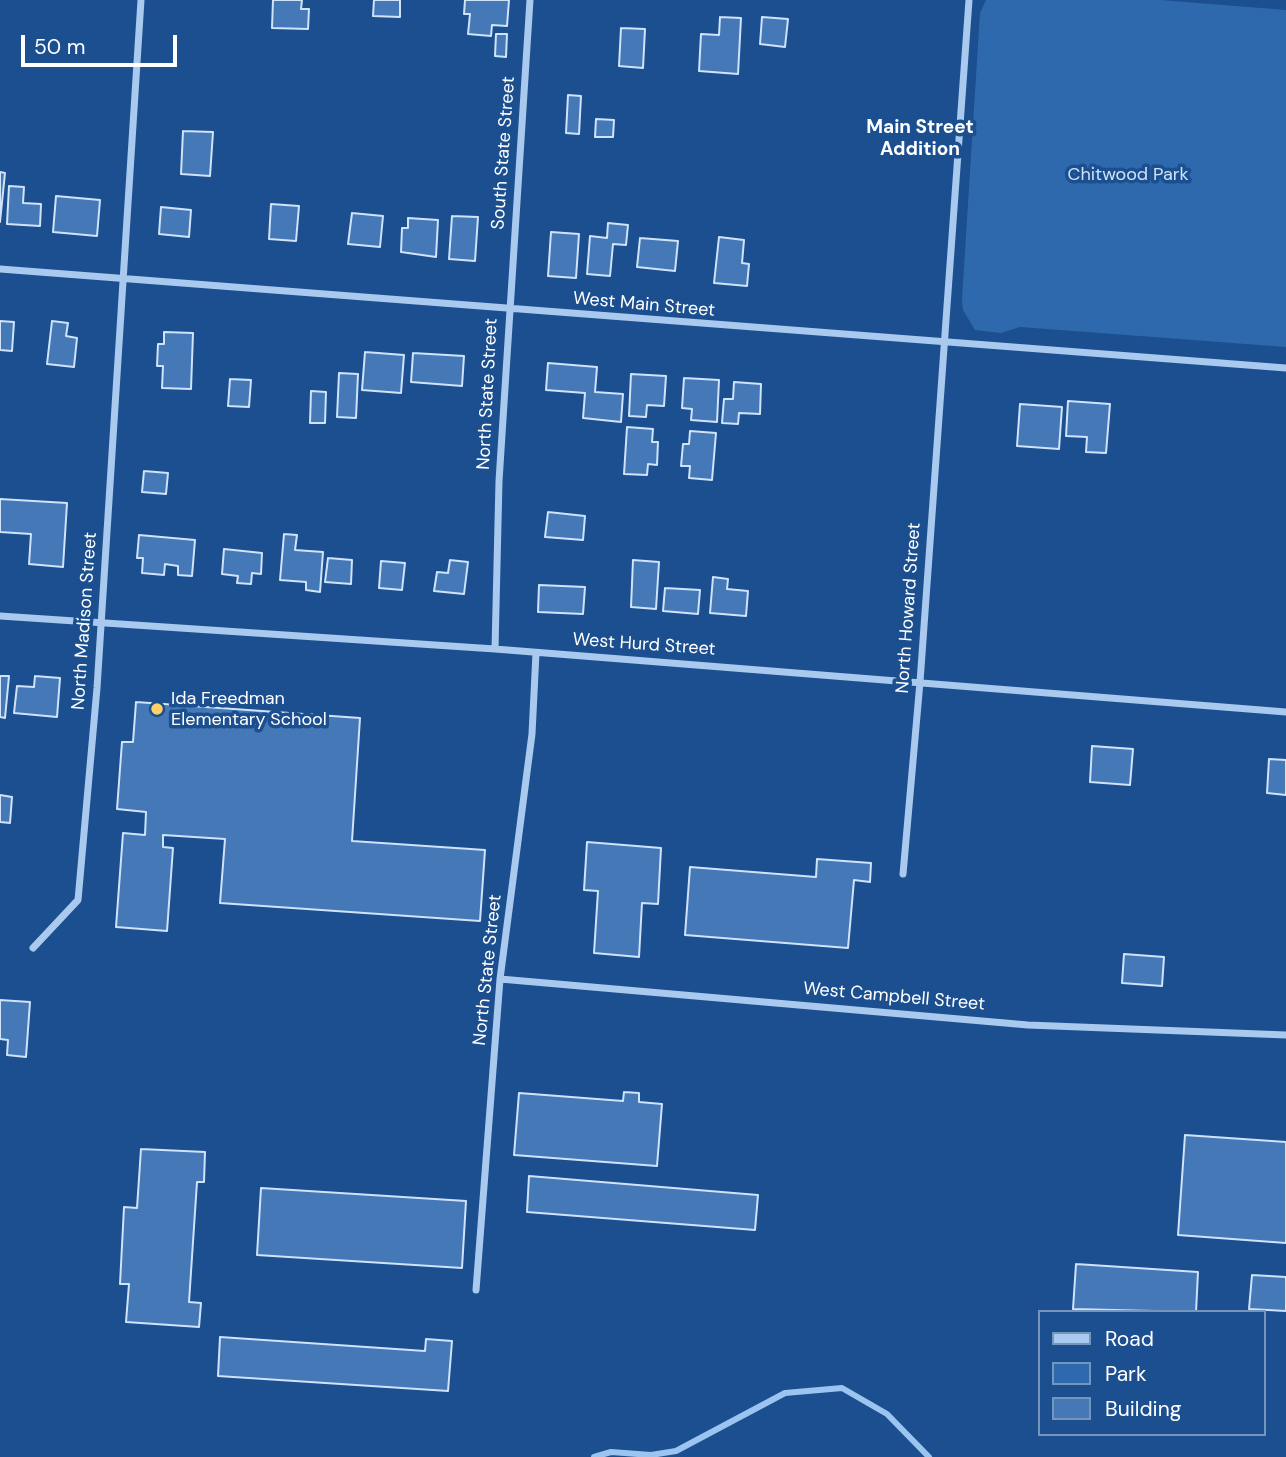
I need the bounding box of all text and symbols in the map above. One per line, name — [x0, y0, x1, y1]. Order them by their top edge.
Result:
scale bar — [24, 21, 180, 65]
text: 50 m — [34, 33, 85, 61]
street label: South State Street — [488, 76, 520, 230]
district label: Main Street Addition — [866, 117, 974, 161]
park label: Chitwood Park — [1068, 164, 1188, 186]
street label: West Main Street — [572, 288, 716, 322]
street label: North State Street — [473, 318, 503, 470]
street label: North Howard Street — [892, 522, 926, 694]
street label: North Madison Street — [68, 531, 102, 711]
street label: West Hurd Street — [572, 629, 716, 661]
place label: Ida Freedman Elementary School — [171, 688, 327, 730]
marker: Ida Freedman Elementary School — [149, 701, 165, 717]
street label: North State Street — [469, 893, 507, 1047]
street label: West Campbell Street — [802, 978, 986, 1016]
legend — [1038, 1310, 1265, 1436]
text: Road — [1105, 1325, 1154, 1353]
text: Park — [1105, 1360, 1146, 1388]
text: Building — [1105, 1395, 1181, 1423]

